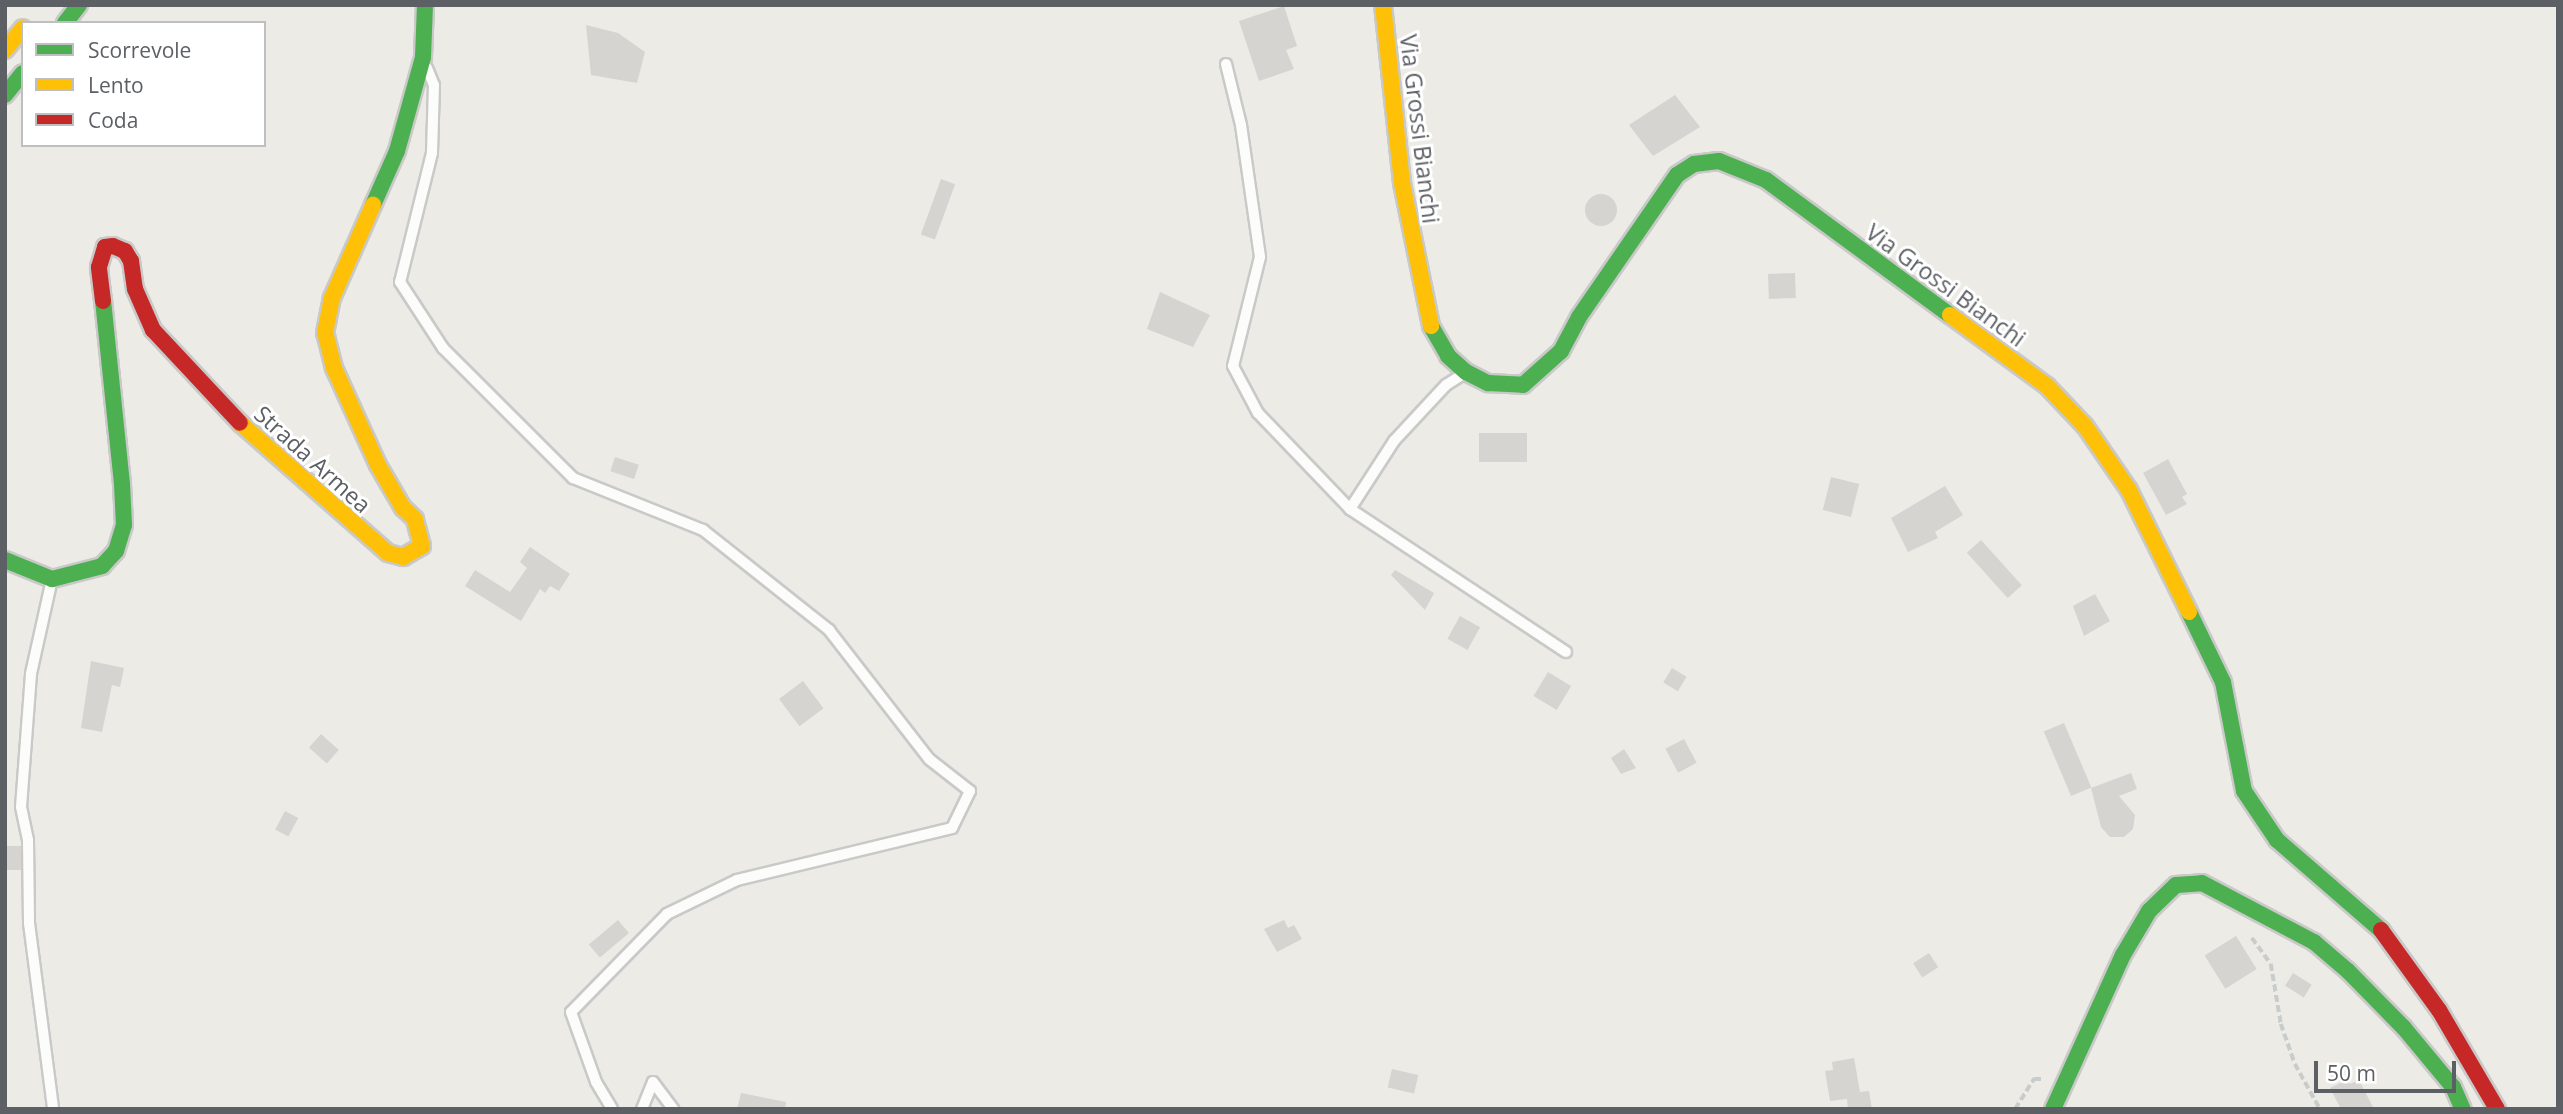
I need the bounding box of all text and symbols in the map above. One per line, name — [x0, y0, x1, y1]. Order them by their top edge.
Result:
legend — [21, 21, 266, 147]
street label: Via Grossi Bianchi — [1395, 33, 1445, 225]
text: Scorrevole — [88, 36, 191, 64]
text: Lento — [88, 71, 144, 99]
text: Coda — [88, 106, 138, 134]
street label: Via Grossi Bianchi — [1861, 218, 2031, 352]
street label: Strada Armea — [249, 400, 377, 518]
scale bar — [2318, 1048, 2460, 1092]
text: 50 m — [2327, 1059, 2376, 1087]

